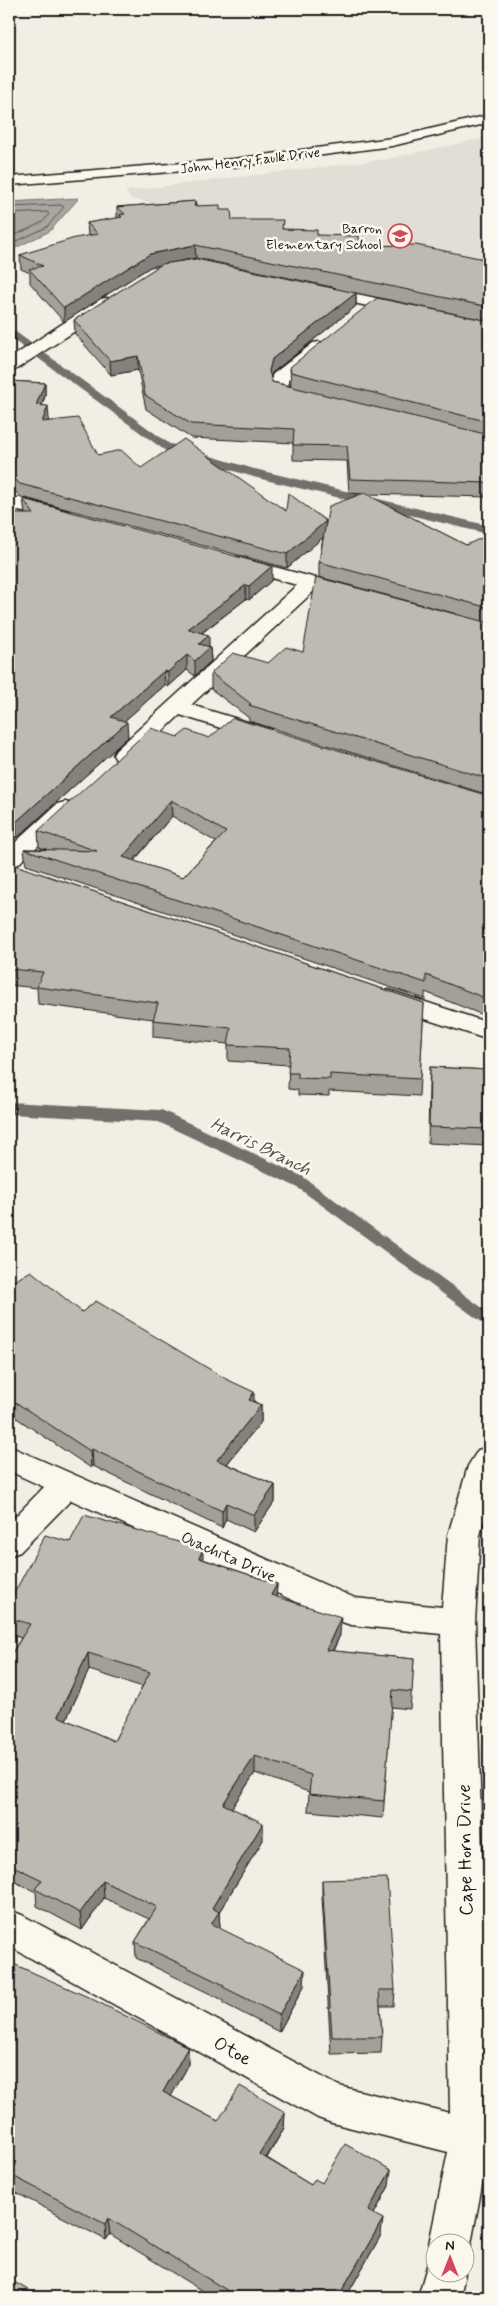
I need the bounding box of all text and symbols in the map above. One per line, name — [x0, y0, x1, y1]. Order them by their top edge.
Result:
street label: John Henry Faulk Drive — [179, 143, 321, 179]
place label: Barron Elementary School — [266, 220, 382, 254]
school or university icon: Barron Elementary School — [387, 223, 413, 249]
water label: Harris Branch — [206, 1112, 315, 1182]
street label: Ouachita Drive — [178, 1527, 279, 1588]
street label: Cape Horn Drive — [452, 1784, 479, 1916]
street label: Otoe — [209, 2031, 256, 2072]
north arrow — [426, 2234, 476, 2284]
text: N — [445, 2237, 455, 2255]

